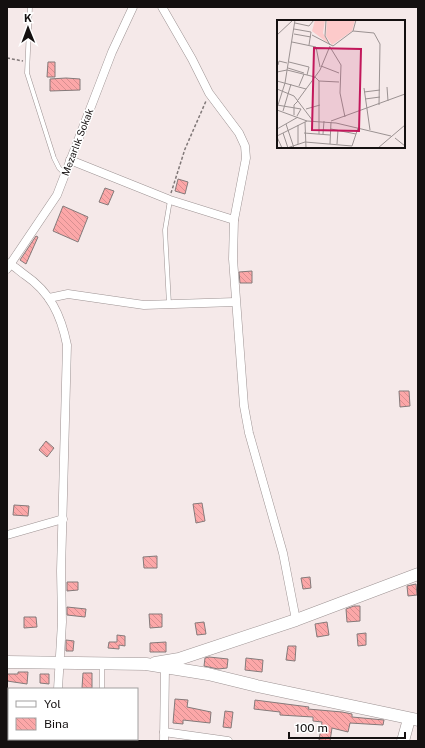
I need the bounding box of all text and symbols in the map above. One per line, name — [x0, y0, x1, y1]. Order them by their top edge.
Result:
north arrow — [8, 8, 48, 48]
text: K — [24, 12, 32, 24]
inset map — [277, 20, 405, 148]
street label: Mezarlık Sokak — [59, 106, 95, 177]
legend — [8, 688, 138, 740]
text: Yol — [44, 697, 61, 711]
scale bar — [289, 714, 405, 740]
text: Bina — [44, 717, 69, 731]
text: 100 m — [295, 721, 328, 735]

